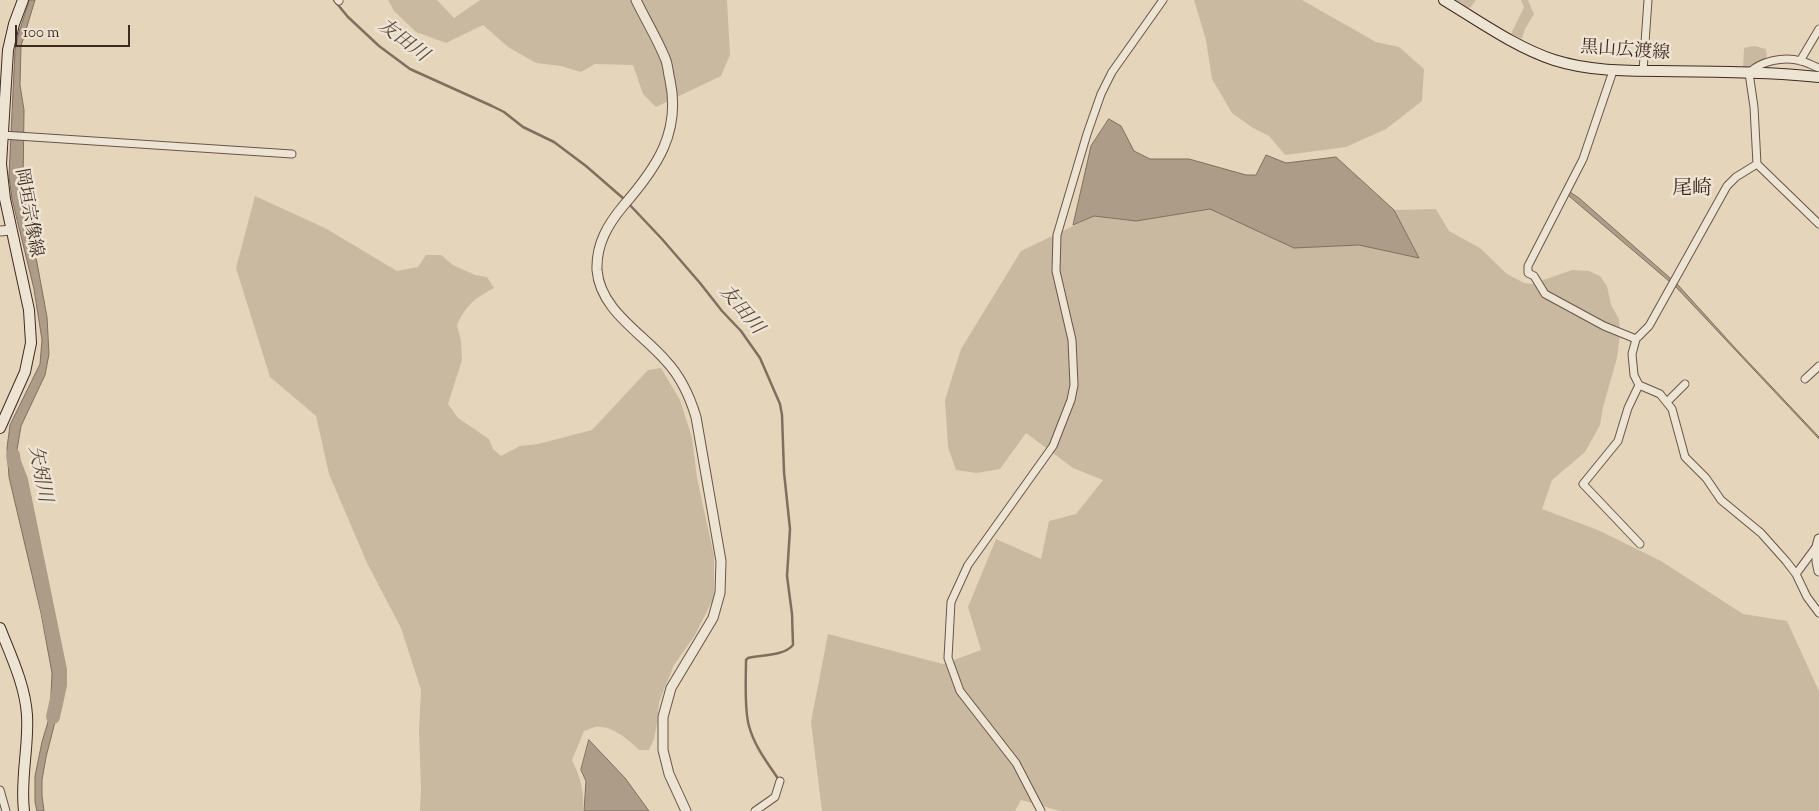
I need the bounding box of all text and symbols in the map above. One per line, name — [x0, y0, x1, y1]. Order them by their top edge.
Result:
scale bar — [18, 15, 132, 47]
water label: 友田川 — [372, 16, 432, 68]
text: 100 m — [23, 23, 59, 44]
street label: 黒山広渡線 — [1579, 38, 1671, 66]
street label: 岡垣宗像線 — [9, 167, 45, 259]
district label: 尾崎 — [1672, 179, 1712, 203]
water label: 友田川 — [713, 282, 767, 340]
water label: 矢矧川 — [21, 444, 55, 504]

